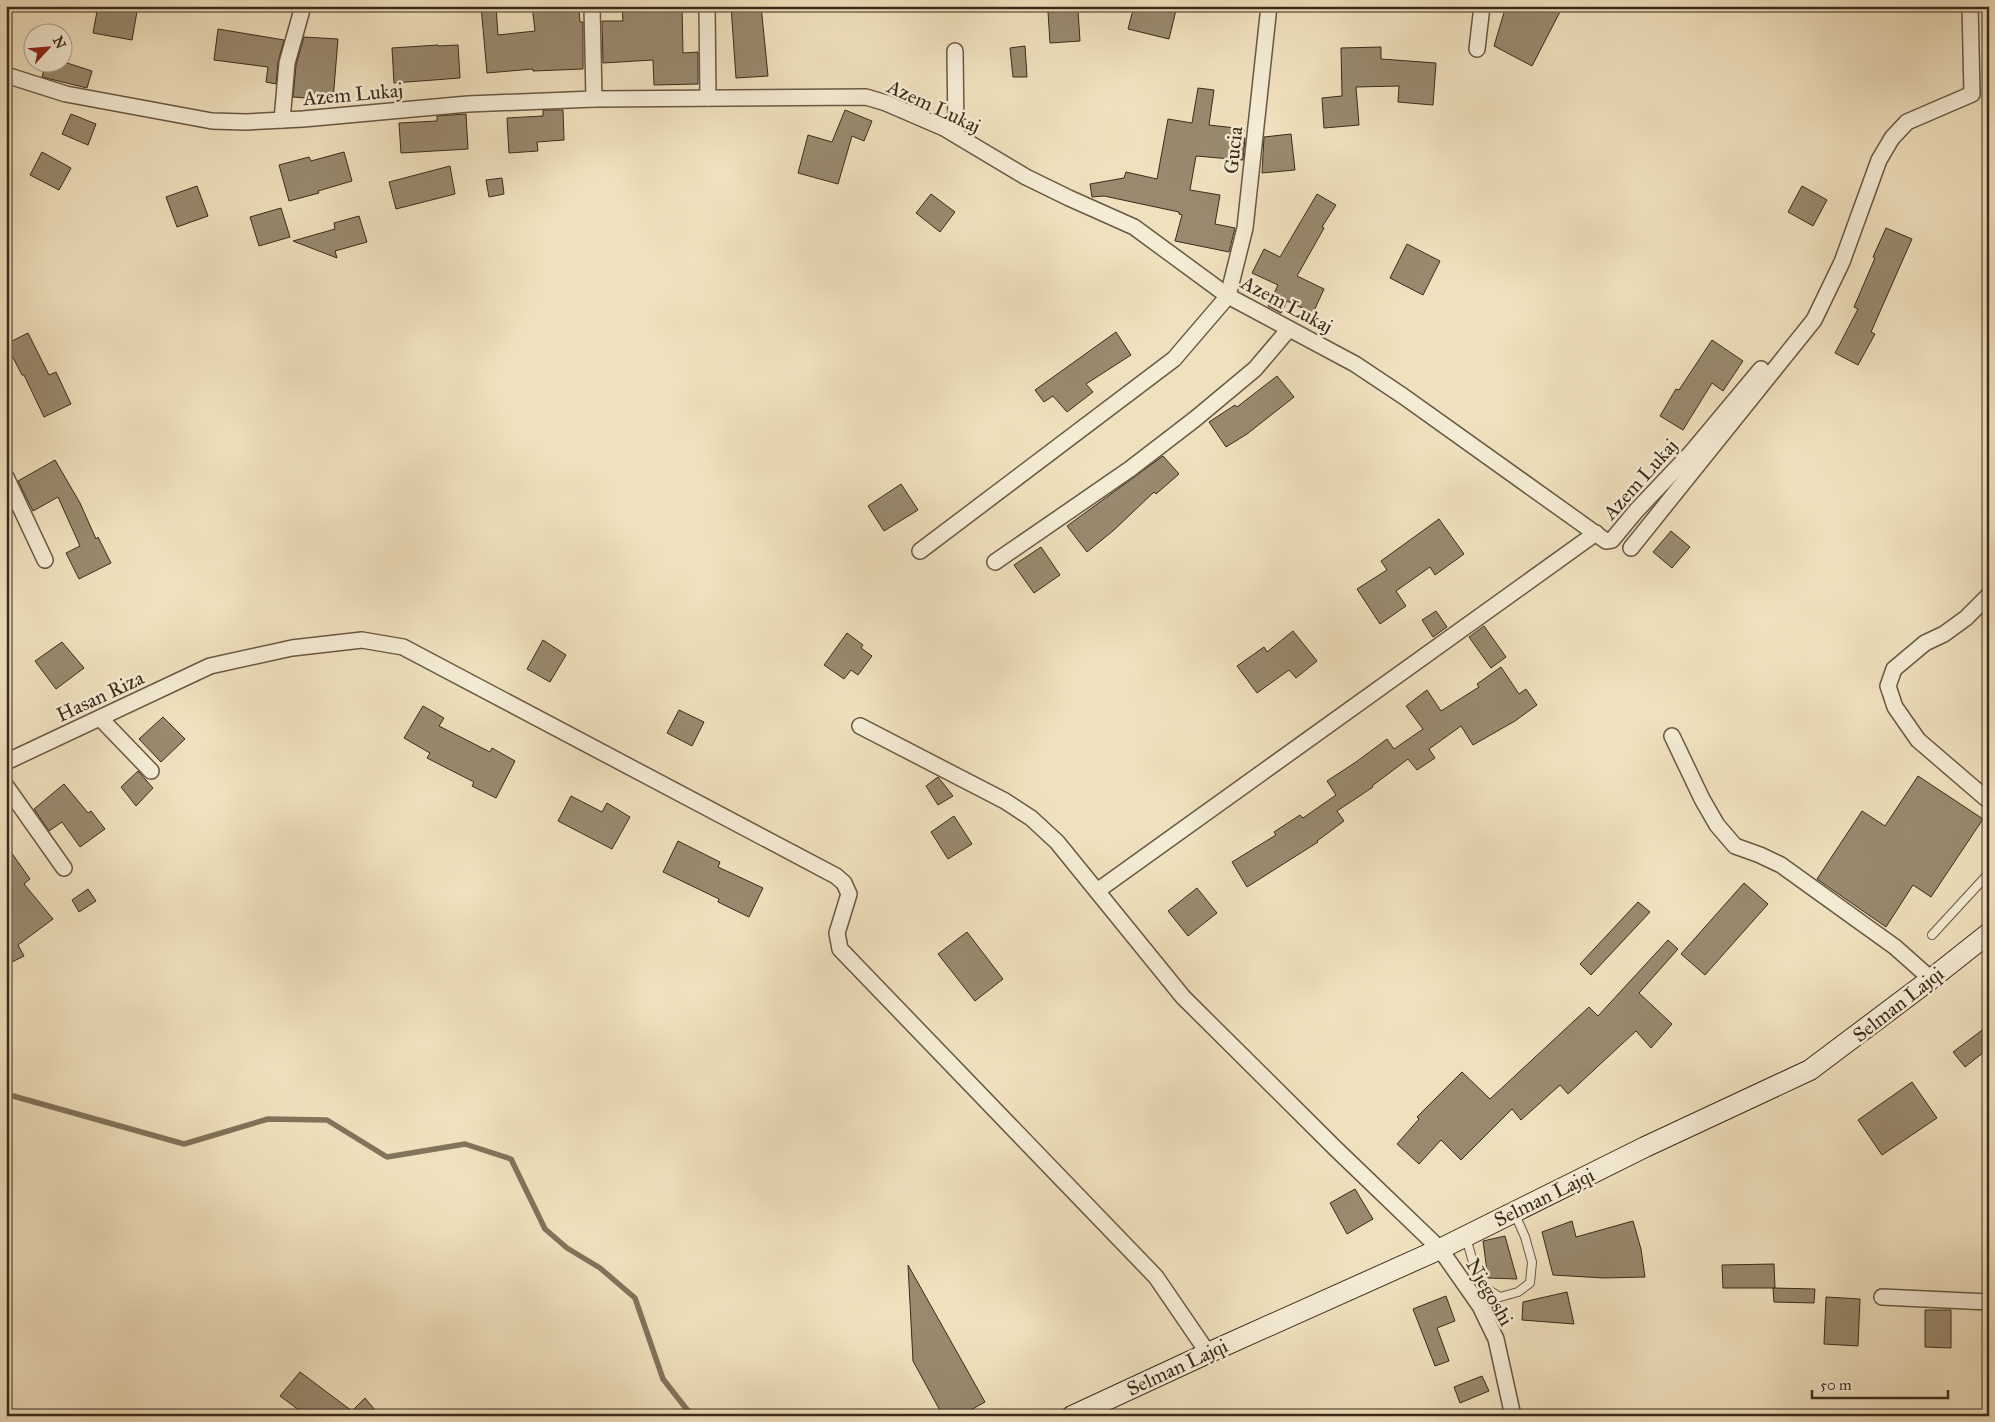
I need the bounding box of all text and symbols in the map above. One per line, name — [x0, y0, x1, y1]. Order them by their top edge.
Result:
north arrow — [22, 22, 72, 72]
text: N — [49, 33, 70, 52]
street label: Azem Lukaj — [883, 74, 984, 138]
street label: Azem Lukaj — [301, 78, 404, 110]
street label: Gucia — [1219, 124, 1247, 175]
street label: Azem Lukaj — [1236, 269, 1337, 338]
street label: Azem Lukaj — [1597, 434, 1682, 525]
street label: Hasan Riza — [52, 665, 148, 727]
street label: Selman Lajqi — [1848, 961, 1949, 1048]
street label: Selman Lajqi — [1490, 1162, 1599, 1233]
street label: Njegoshi — [1460, 1254, 1519, 1331]
street label: Selman Lajqi — [1123, 1333, 1232, 1402]
scale bar — [1812, 1367, 1949, 1399]
text: 50 m — [1820, 1376, 1852, 1394]

